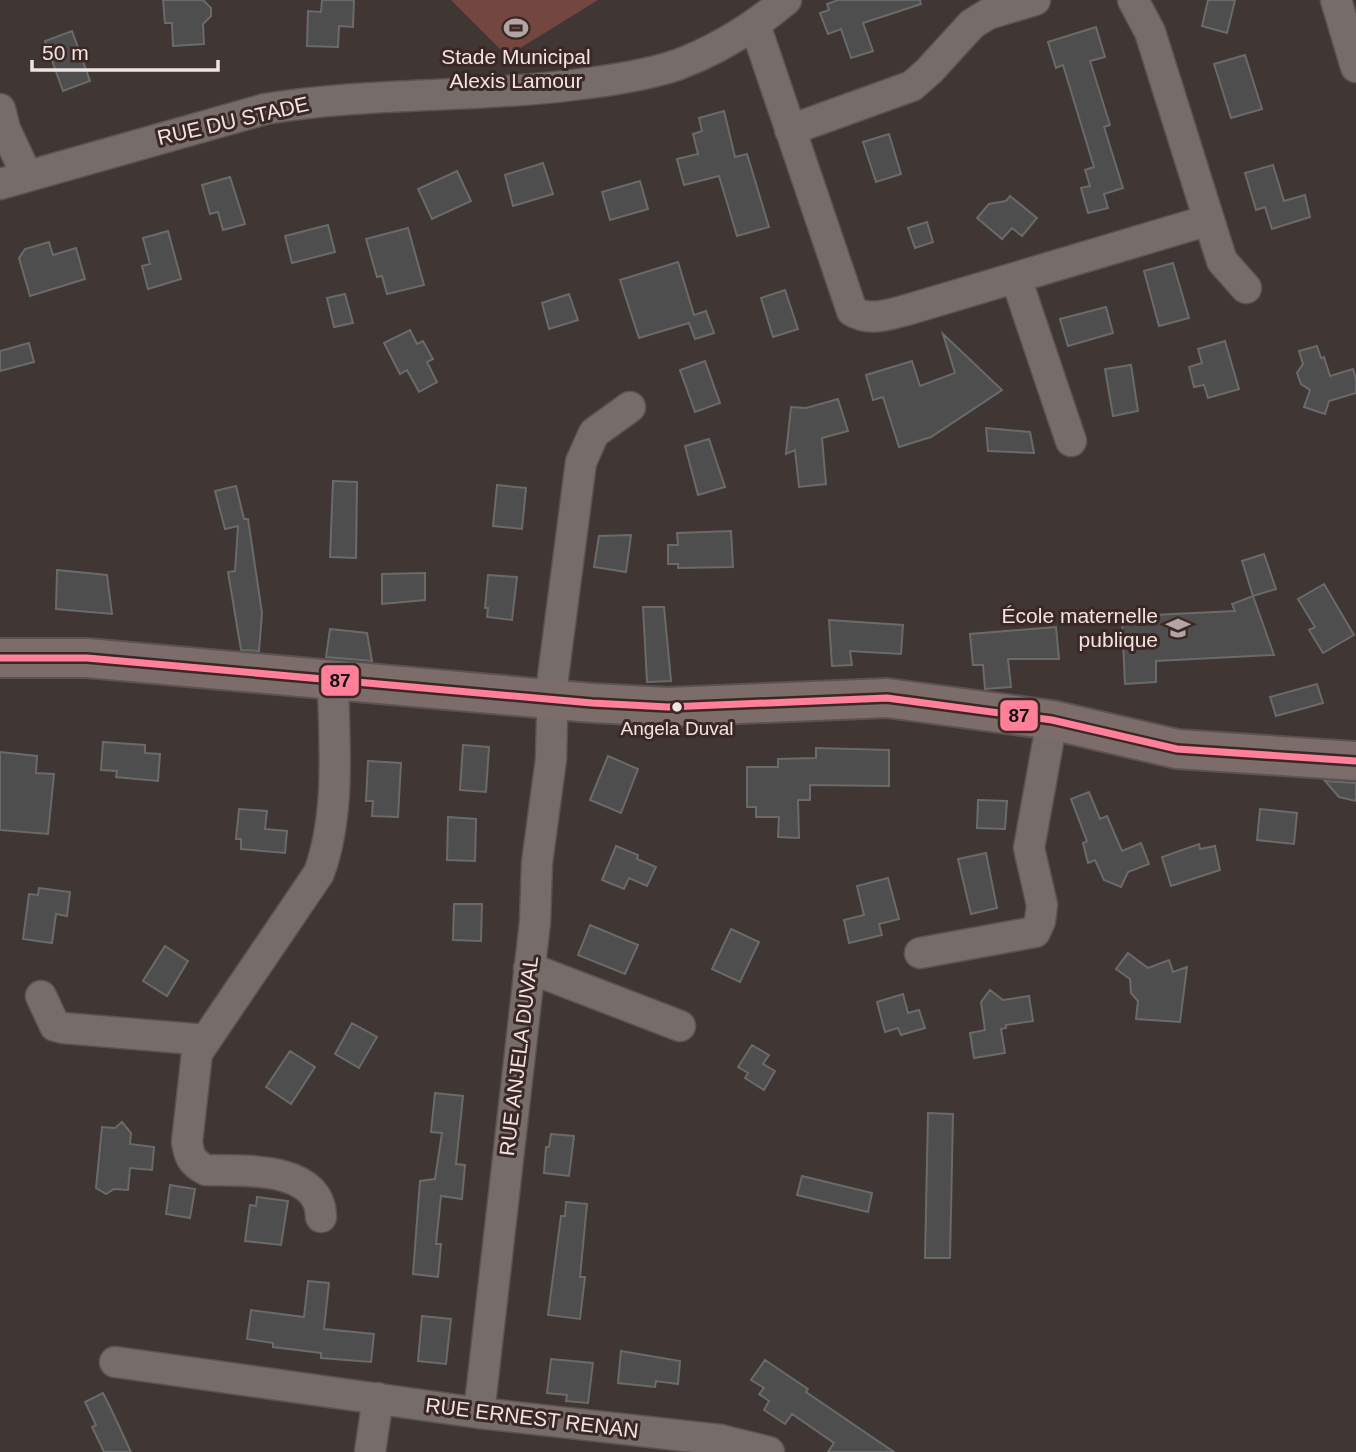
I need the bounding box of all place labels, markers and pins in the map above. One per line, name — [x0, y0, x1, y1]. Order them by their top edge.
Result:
sports icon: Stade Municipal Alexis Lamour — [502, 14, 530, 42]
place label: Stade Municipal Alexis Lamour — [441, 45, 591, 92]
place label: École maternelle publique — [1002, 604, 1158, 651]
school or university icon: École maternelle publique — [1164, 614, 1192, 642]
marker: Angela Duval — [670, 700, 684, 714]
place label: Angela Duval — [620, 718, 734, 739]

